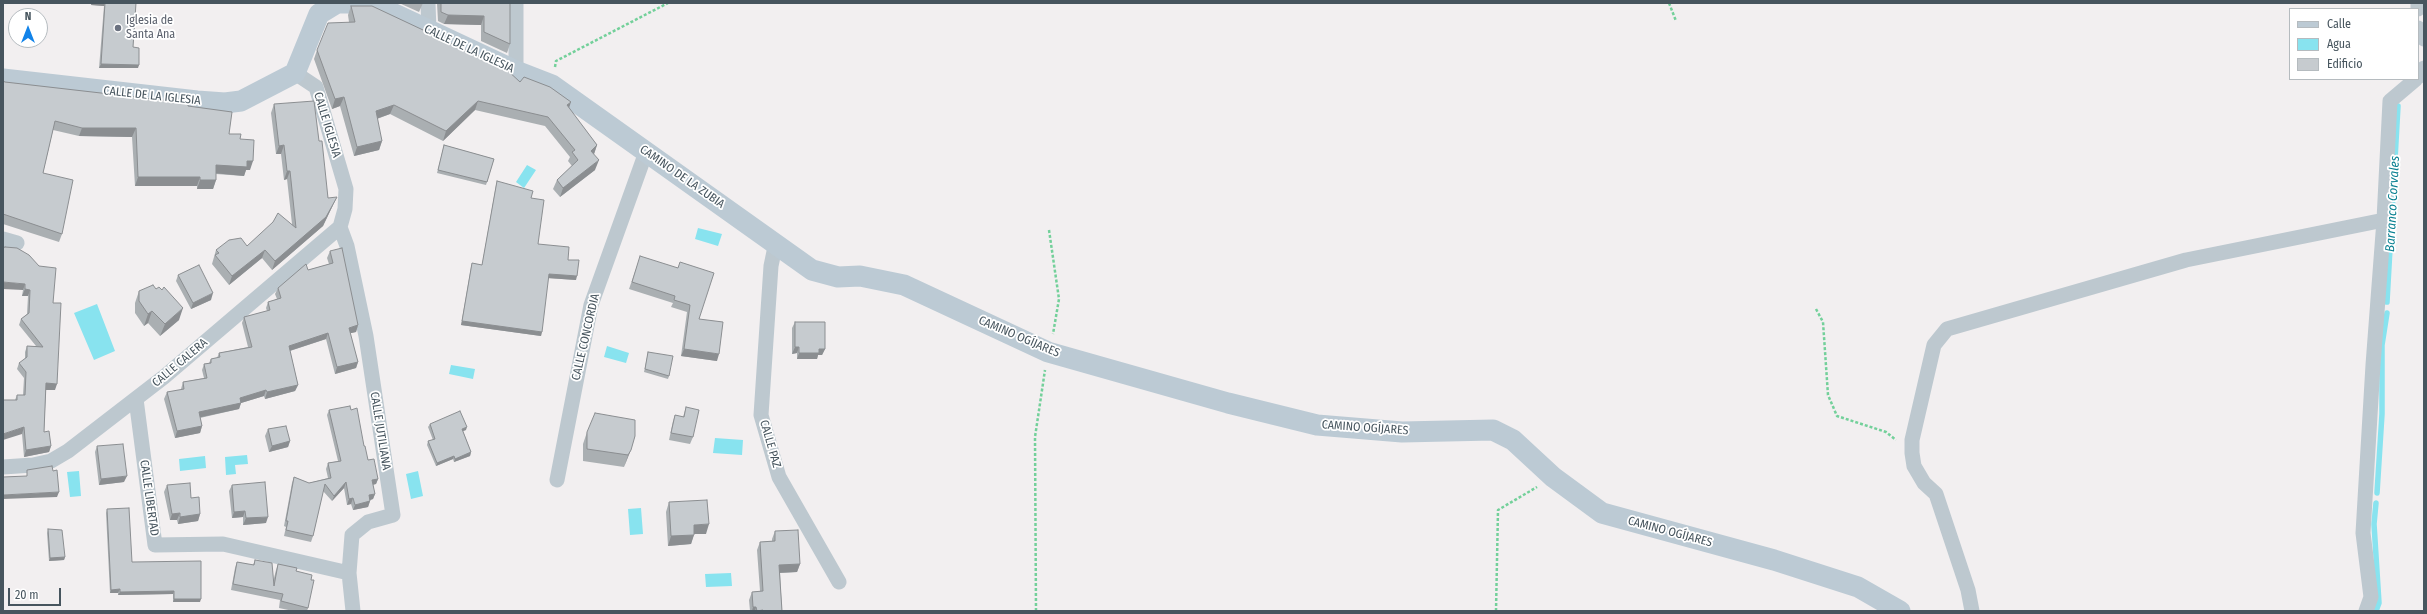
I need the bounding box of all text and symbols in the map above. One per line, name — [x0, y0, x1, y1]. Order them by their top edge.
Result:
north arrow — [8, 8, 48, 48]
legend — [2289, 8, 2419, 80]
text: N — [25, 10, 31, 23]
place label: Iglesia de Santa Ana — [126, 14, 175, 42]
text: Calle — [2327, 17, 2351, 31]
street label: CALLE DE LA IGLESIA — [422, 22, 516, 76]
marker: Iglesia de Santa Ana — [113, 23, 123, 33]
text: Agua — [2327, 37, 2351, 51]
text: Edificio — [2327, 57, 2363, 71]
street label: CALLE DE LA IGLESIA — [103, 84, 201, 108]
street label: CALLE IGLESIA — [310, 91, 344, 159]
street label: CAMINO DE LA ZUBIA — [637, 142, 727, 212]
water label: Barranco Corvales — [2383, 156, 2403, 252]
street label: CALLE CONCORDIA — [569, 292, 603, 382]
street label: CAMINO OGÍJARES — [976, 313, 1062, 361]
street label: CALLE CALERA — [149, 336, 211, 390]
street label: CALLE JUTILIANA — [367, 391, 393, 471]
street label: CALLE PAZ — [756, 418, 784, 470]
street label: CAMINO OGÍJARES — [1321, 418, 1409, 438]
street label: CALLE LIBERTAD — [137, 459, 161, 537]
street label: CAMINO OGÍJARES — [1626, 514, 1714, 550]
scale bar — [10, 580, 63, 606]
text: 20 m — [15, 588, 39, 602]

